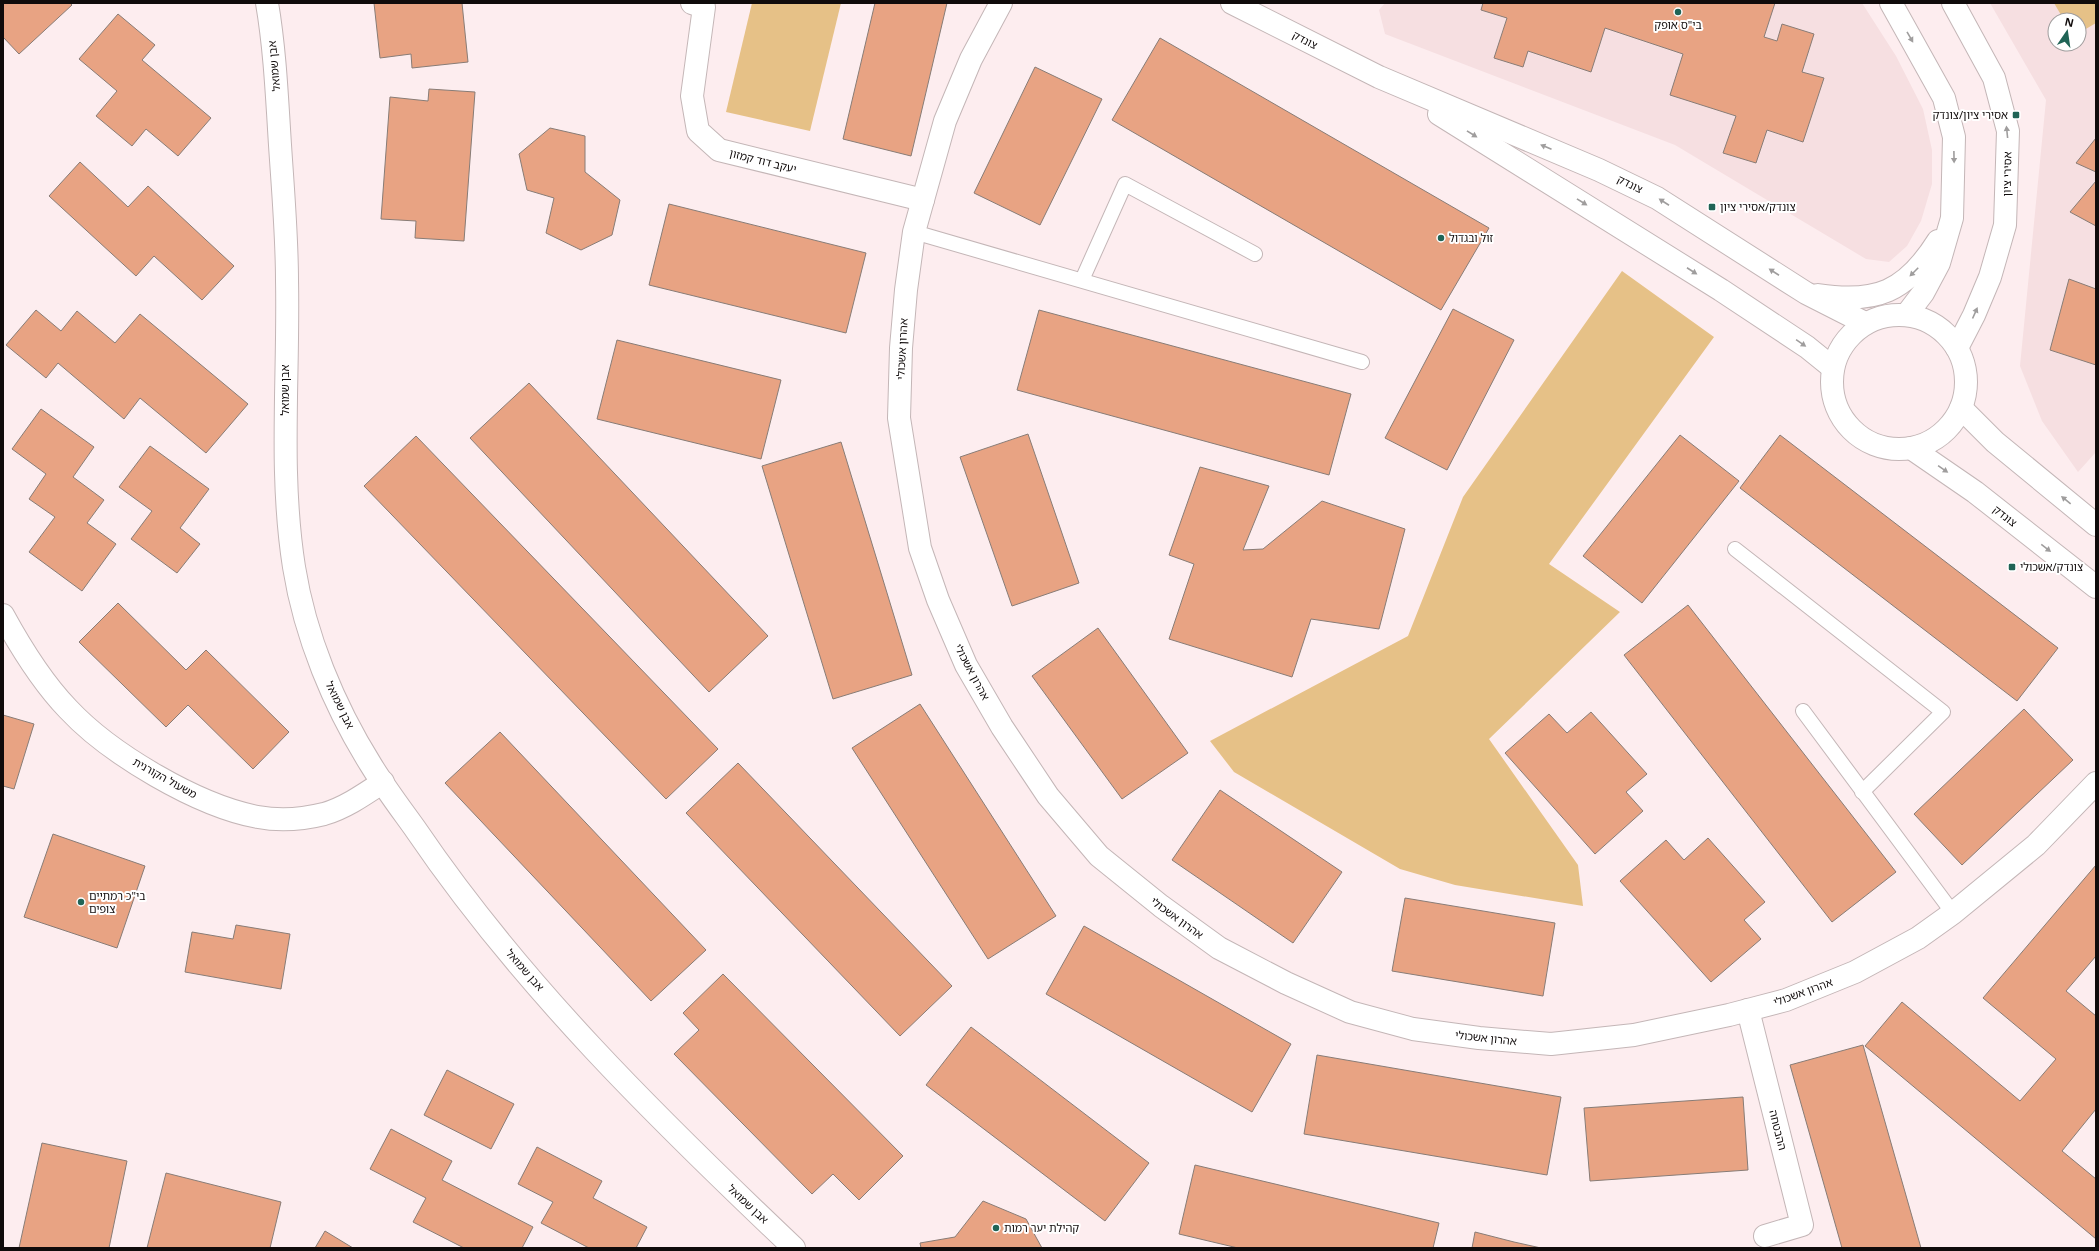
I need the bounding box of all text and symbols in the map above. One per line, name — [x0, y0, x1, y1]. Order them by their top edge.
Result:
marker: בי"ס אופק — [1673, 7, 1683, 17]
north arrow — [2047, 12, 2087, 52]
text: N — [2063, 13, 2075, 30]
place label: בי"ס אופק — [1654, 17, 1702, 32]
street label: צונדק — [1290, 27, 1320, 52]
one-way arrow — [1907, 31, 1914, 43]
street label: אבן שמואל — [264, 40, 283, 92]
place label: אסירי ציון/צונדק — [1932, 107, 2008, 122]
marker: אסירי ציון/צונדק — [2011, 110, 2021, 120]
one-way arrow — [2004, 126, 2010, 138]
one-way arrow — [1466, 130, 1477, 138]
one-way arrow — [1540, 144, 1552, 150]
street label: יעקב דוד קמזון — [728, 145, 798, 176]
one-way arrow — [1951, 151, 1957, 164]
street label: אסירי ציון — [1999, 151, 2014, 197]
street label: צונדק — [1615, 171, 1645, 196]
one-way arrow — [1659, 198, 1669, 206]
one-way arrow — [1576, 199, 1588, 206]
place label: צונדק/אסירי ציון — [1720, 199, 1796, 214]
marker: צונדק/אסירי ציון — [1707, 202, 1717, 212]
place label: זול ובגדול — [1449, 230, 1494, 245]
marker: זול ובגדול — [1436, 233, 1446, 243]
one-way arrow — [1909, 267, 1919, 277]
one-way arrow — [1686, 268, 1698, 275]
one-way arrow — [1769, 268, 1779, 276]
one-way arrow — [1972, 307, 1978, 318]
street label: אהרון אשכולי — [892, 318, 911, 380]
one-way arrow — [1795, 339, 1806, 347]
street label: אבן שמואל — [277, 364, 292, 415]
one-way arrow — [1938, 465, 1949, 473]
one-way arrow — [2060, 496, 2071, 504]
street label: צונדק — [1990, 502, 2020, 530]
one-way arrow — [2041, 544, 2052, 553]
place label: צונדק/אשכולי — [2020, 559, 2083, 574]
marker: צונדק/אשכולי — [2007, 562, 2017, 572]
street label: אהרון אשכולי — [951, 641, 994, 703]
street label: אבן שמואל — [323, 679, 358, 731]
street label: משעול הקורנית — [131, 754, 200, 801]
place label: בי"כ רמתיים צופים — [89, 888, 146, 916]
street label: אהרון אשכולי — [1148, 893, 1207, 942]
marker: בי"כ רמתיים צופים — [76, 897, 86, 907]
street label: אבן שמואל — [503, 946, 548, 994]
street label: אהרון אשכולי — [1771, 974, 1834, 1009]
street label: אהרון אשכולי — [1455, 1027, 1518, 1048]
street label: ההבטחה — [1766, 1108, 1791, 1152]
street label: אבן שמואל — [725, 1181, 772, 1227]
place label: קהילת יער רמות — [1004, 1220, 1079, 1235]
marker: קהילת יער רמות — [991, 1223, 1001, 1233]

